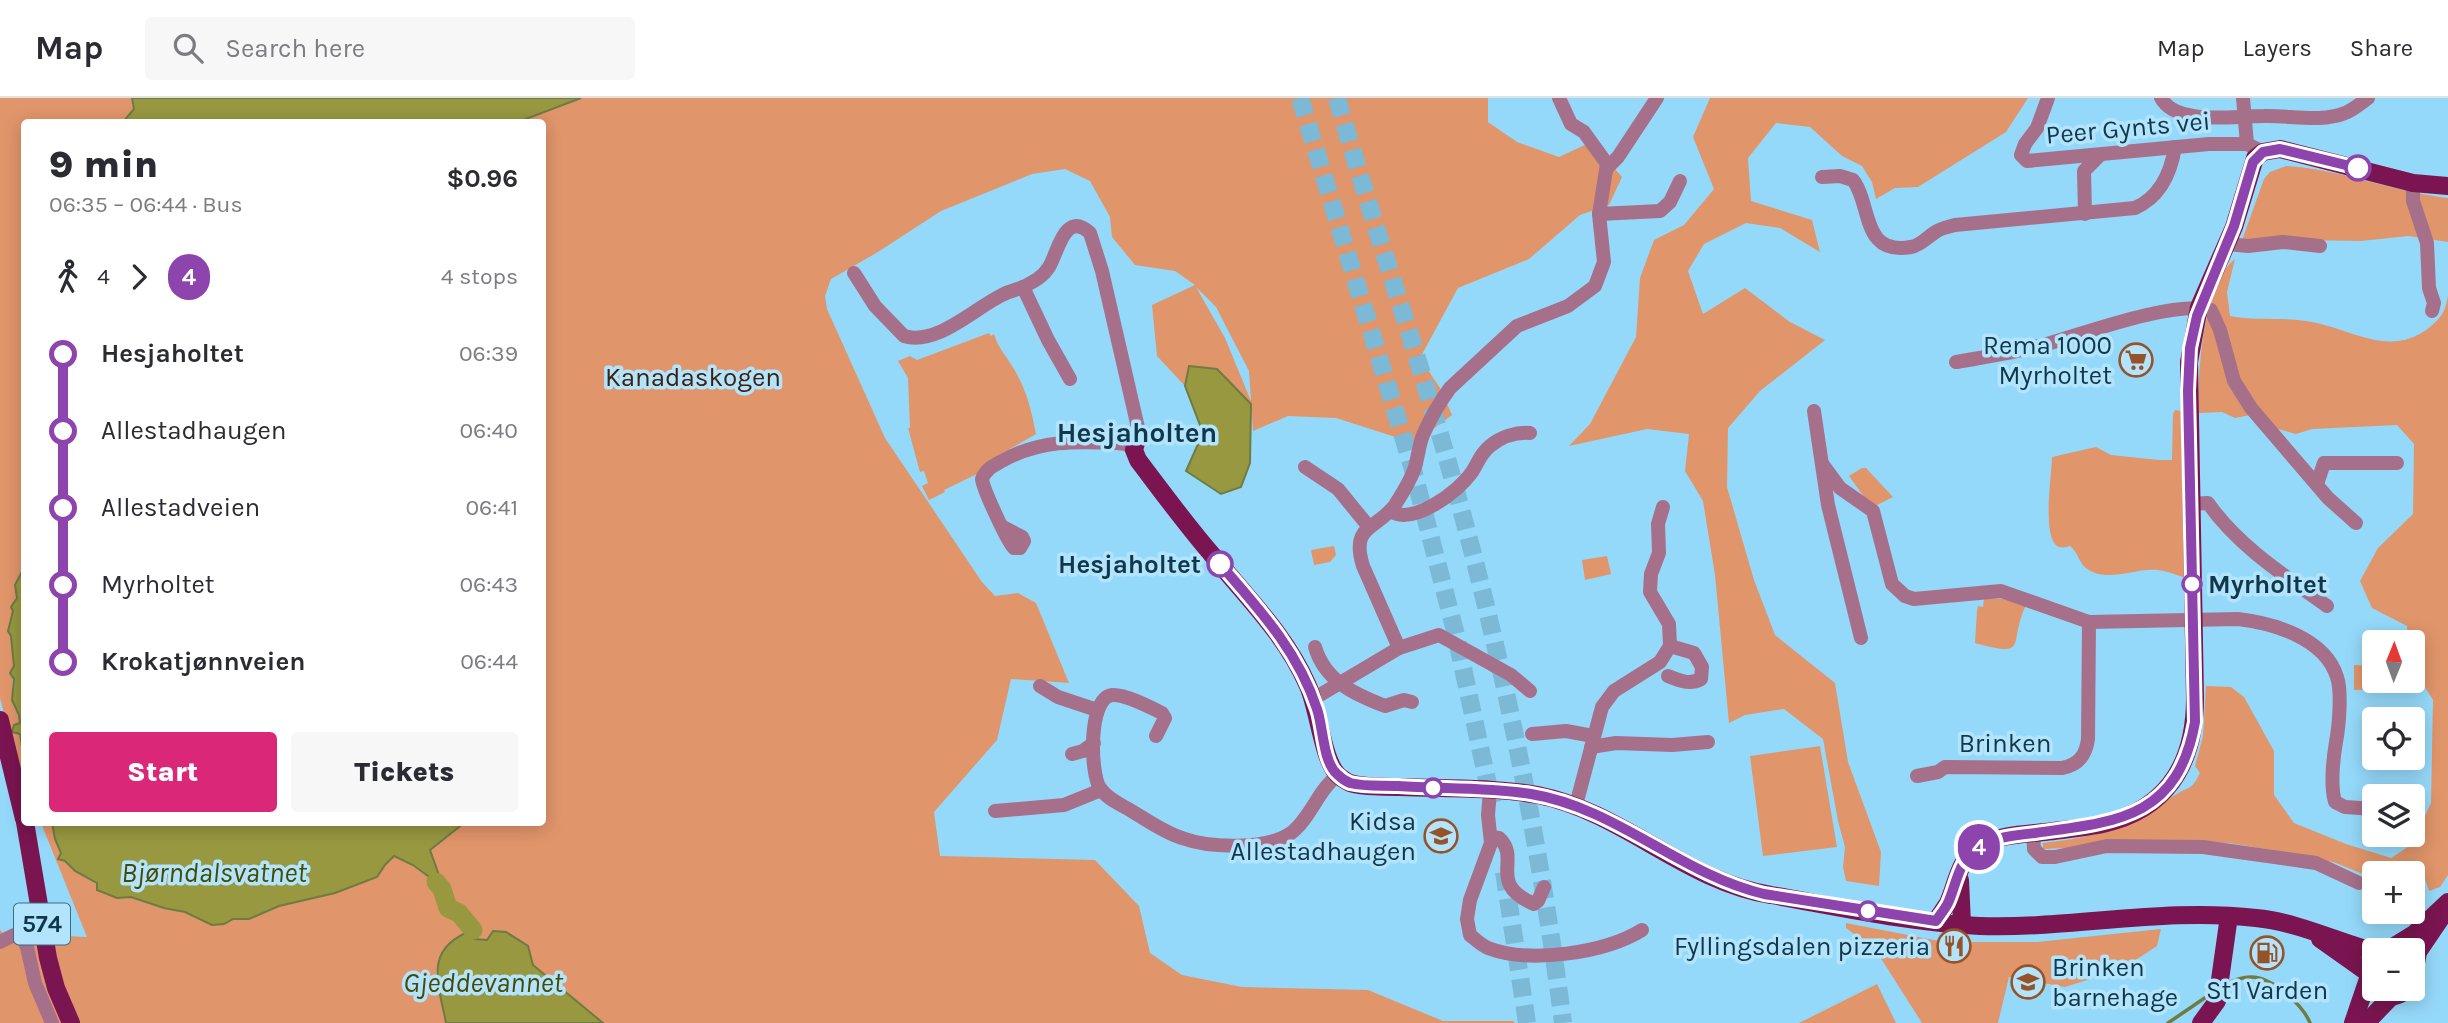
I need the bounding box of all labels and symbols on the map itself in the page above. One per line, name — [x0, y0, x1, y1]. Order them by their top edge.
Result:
street label: Peer Gynts vei — [2044, 105, 2212, 151]
unlabelled marker — [2345, 155, 2371, 181]
place label: Rema 1000 Myrholtet — [1983, 330, 2112, 391]
supermarket icon: Rema 1000 Myrholtet — [2117, 341, 2155, 379]
park label: Kanadaskogen — [605, 362, 781, 393]
district label: Hesjaholten — [1057, 416, 1217, 449]
place label: Hesjaholtet — [1058, 549, 1201, 580]
marker: Hesjaholtet — [1207, 551, 1233, 577]
place label: Myrholtet — [2208, 569, 2327, 600]
marker: Myrholtet — [2182, 574, 2202, 594]
north arrow — [2362, 630, 2426, 693]
street label: Brinken — [1959, 728, 2051, 759]
unlabelled marker — [1423, 778, 1443, 798]
place label: Kidsa Allestadhaugen — [1231, 806, 1416, 867]
school or university icon: Kidsa Allestadhaugen — [1422, 817, 1460, 855]
line badge: 4 — [1956, 824, 2002, 870]
water label: Bjørndalsvatnet — [121, 856, 307, 889]
unlabelled marker — [1858, 901, 1878, 921]
road number: 574 — [14, 904, 70, 944]
restaurant icon: Fyllingsdalen pizzeria — [1935, 927, 1973, 965]
place label: Fyllingsdalen pizzeria — [1674, 931, 1930, 962]
fuel station icon: St1 Varden — [2248, 934, 2286, 972]
place label: Brinken barnehage — [2052, 952, 2178, 1013]
school or university icon: Brinken barnehage — [2009, 963, 2047, 1001]
water label: Gjeddevannet — [403, 966, 563, 999]
place label: St1 Varden — [2206, 975, 2328, 1006]

